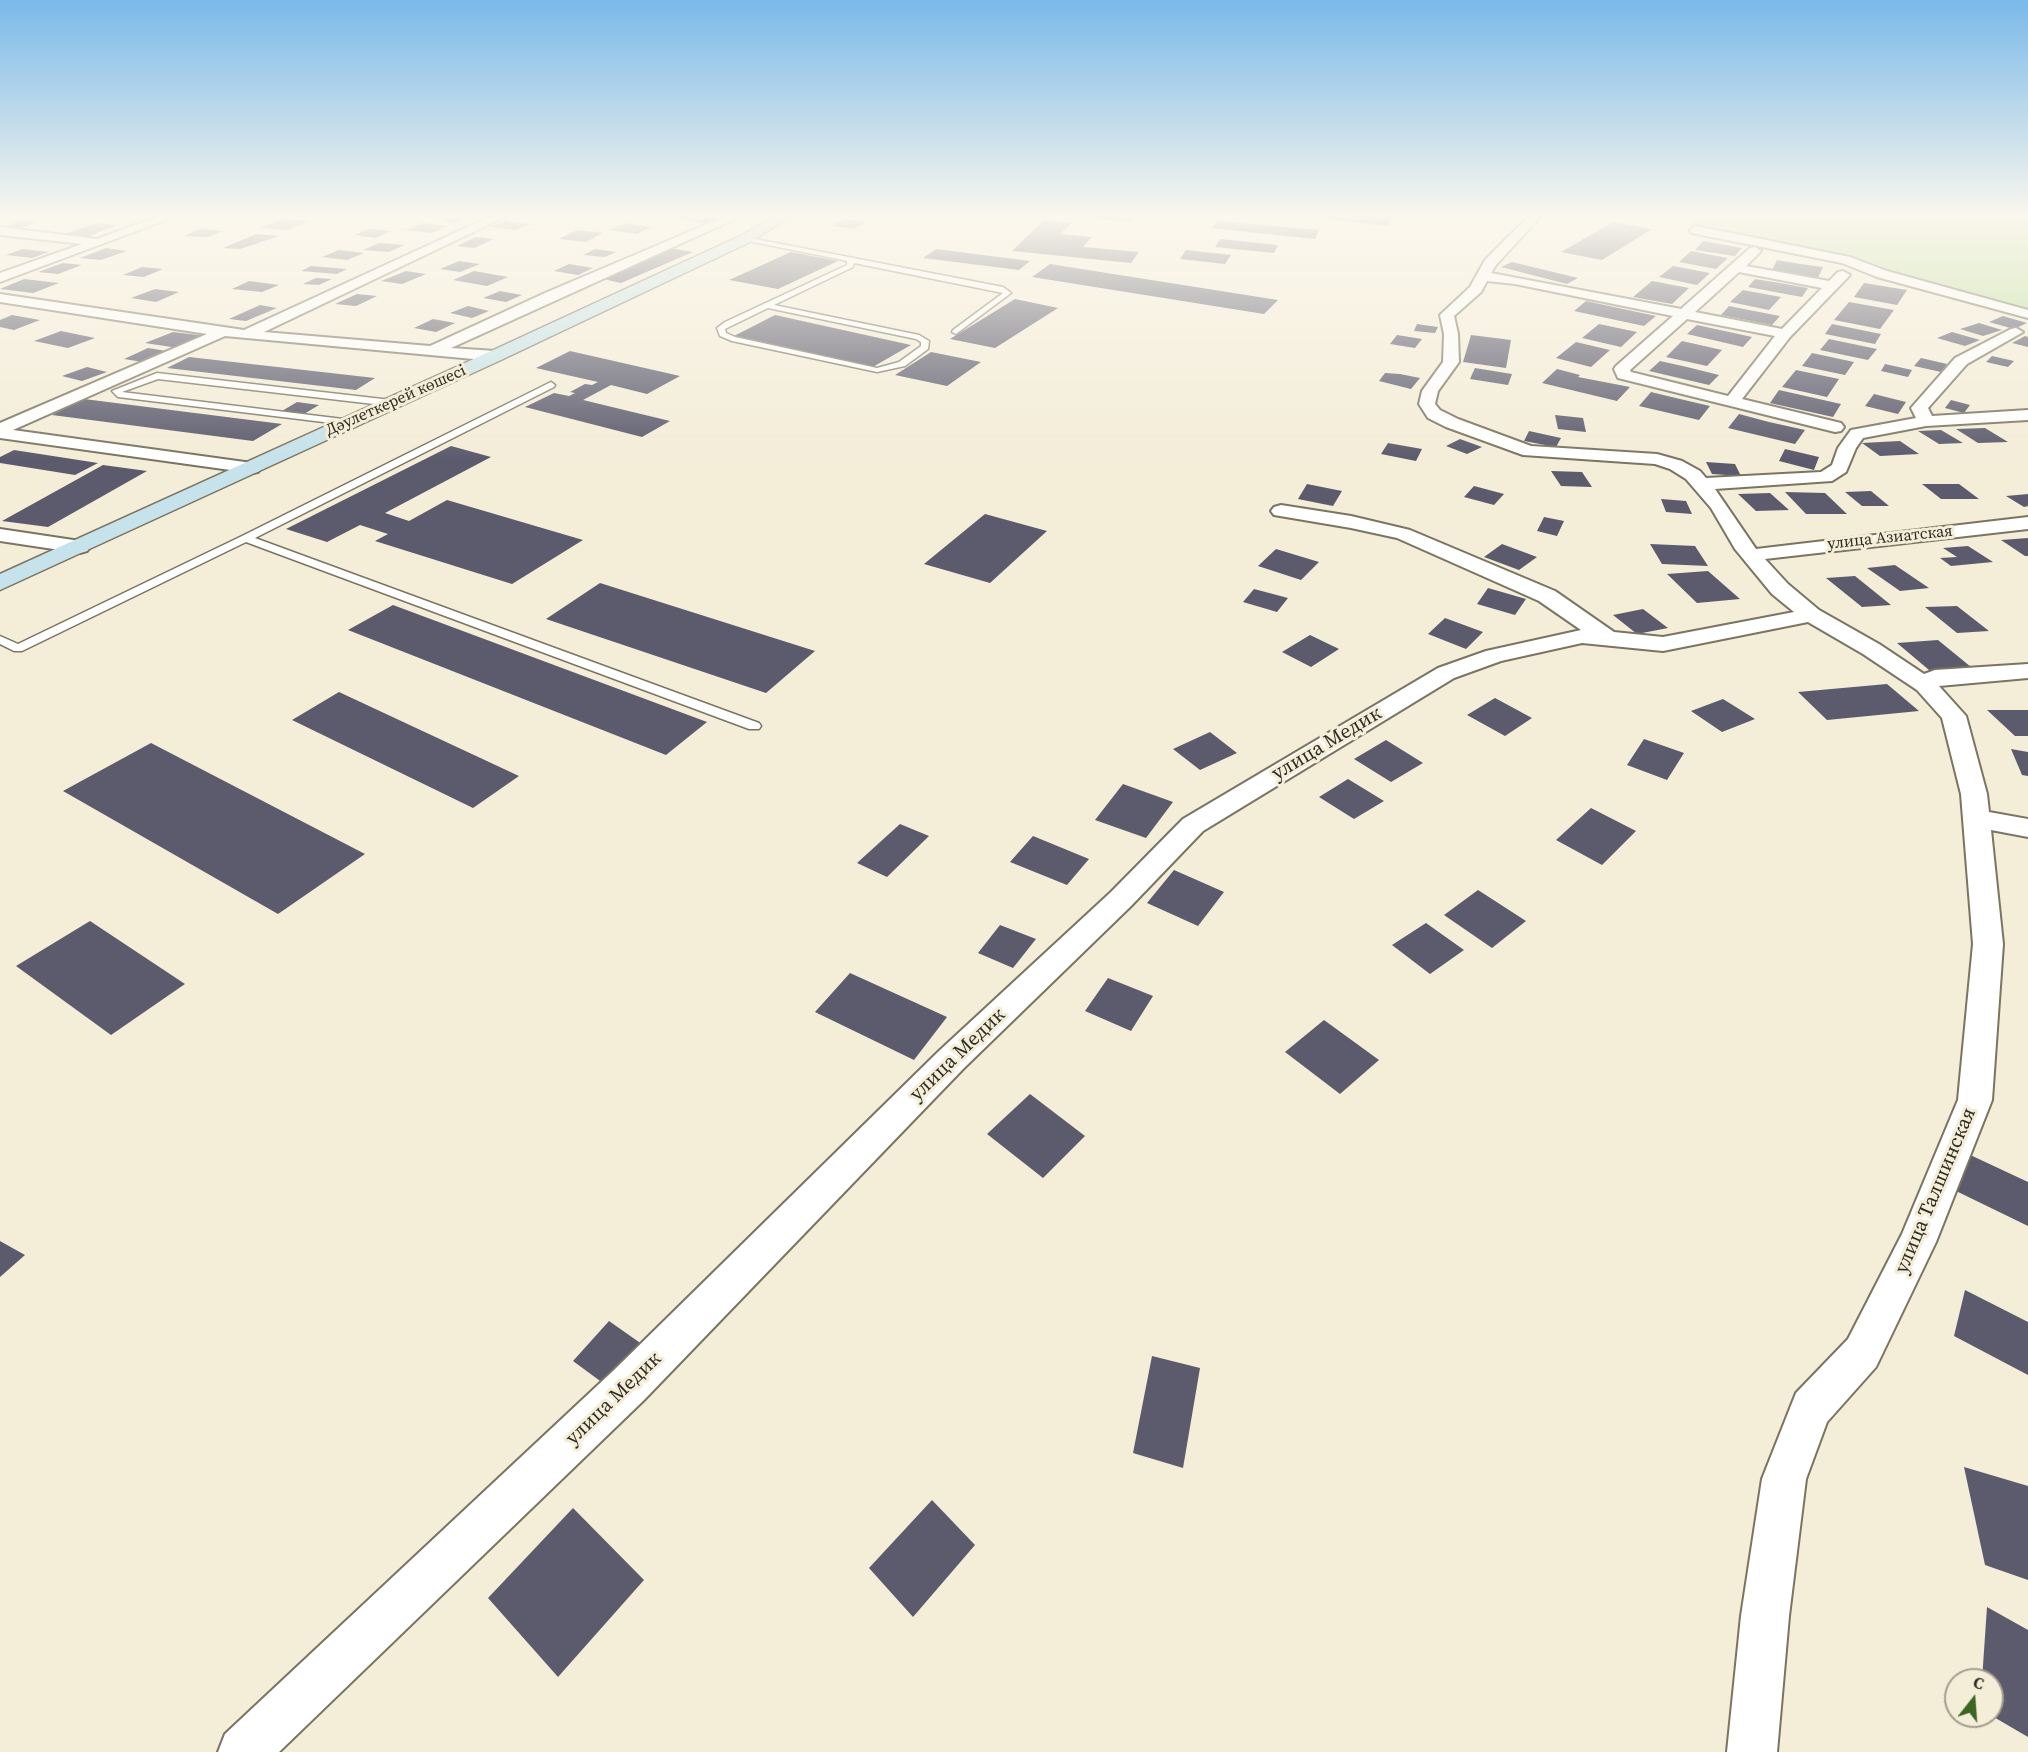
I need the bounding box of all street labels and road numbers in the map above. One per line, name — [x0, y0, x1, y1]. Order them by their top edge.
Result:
street label: Дәулеткерей көшесі — [323, 361, 469, 441]
street label: улица Азиатская — [1826, 522, 1954, 554]
street label: улица Медик — [1268, 702, 1386, 786]
street label: улица Медик — [905, 1003, 1011, 1107]
street label: улица Талшинская — [1890, 1104, 1982, 1278]
street label: улица Медик — [561, 1347, 667, 1451]

